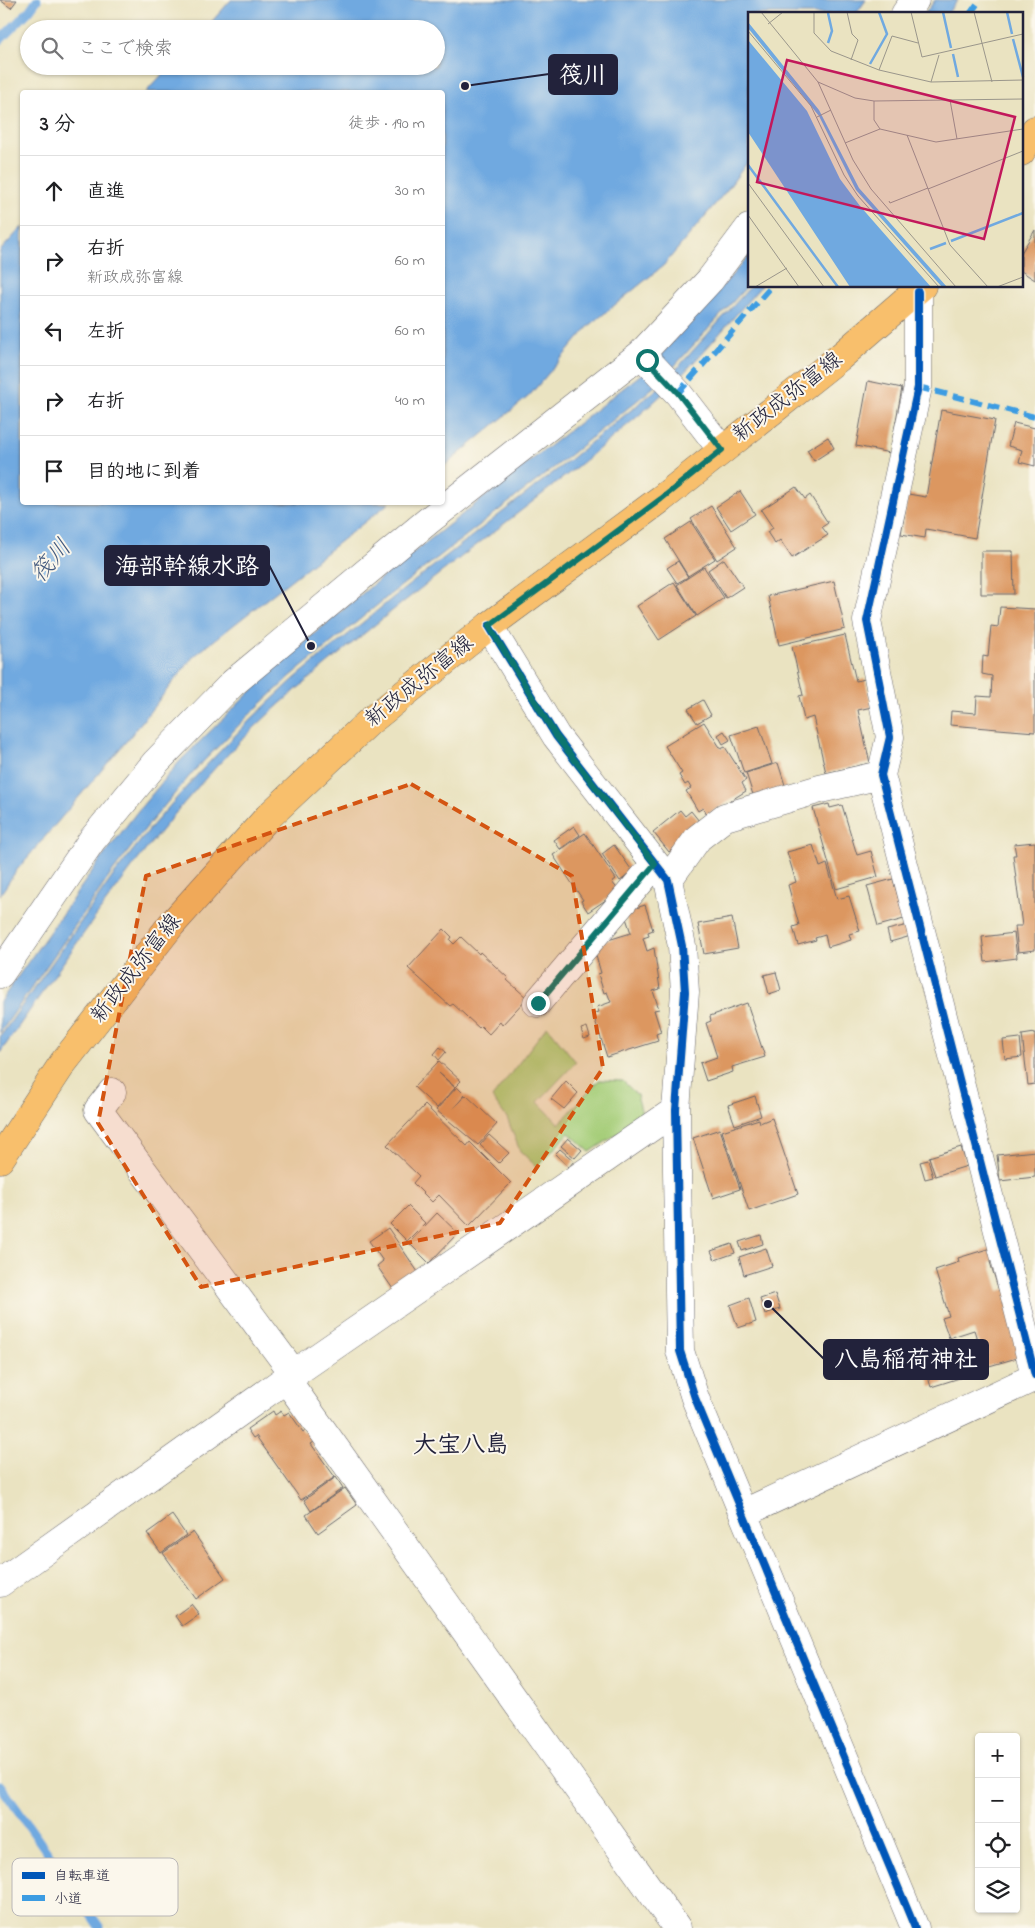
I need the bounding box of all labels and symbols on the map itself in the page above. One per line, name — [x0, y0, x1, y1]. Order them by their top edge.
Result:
inset map — [748, 12, 1022, 288]
callout: 筏川 — [549, 55, 617, 94]
text: 筏川 — [559, 60, 607, 95]
street label: 新政成弥富線 — [726, 345, 850, 451]
route start — [636, 349, 659, 372]
water label: 筏川 — [23, 532, 81, 592]
callout: 海部幹線水路 — [105, 546, 269, 585]
text: 海部幹線水路 — [115, 551, 259, 586]
street label: 新政成弥富線 — [359, 628, 481, 736]
street label: 新政成弥富線 — [84, 907, 190, 1031]
route end — [527, 992, 550, 1015]
callout: 八島稲荷神社 — [824, 1340, 988, 1379]
text: 八島稲荷神社 — [834, 1344, 978, 1379]
district label: 大宝八島 — [413, 1429, 509, 1464]
legend — [12, 1858, 178, 1916]
text: 自転車道 — [54, 1866, 110, 1887]
text: 小道 — [54, 1889, 82, 1910]

